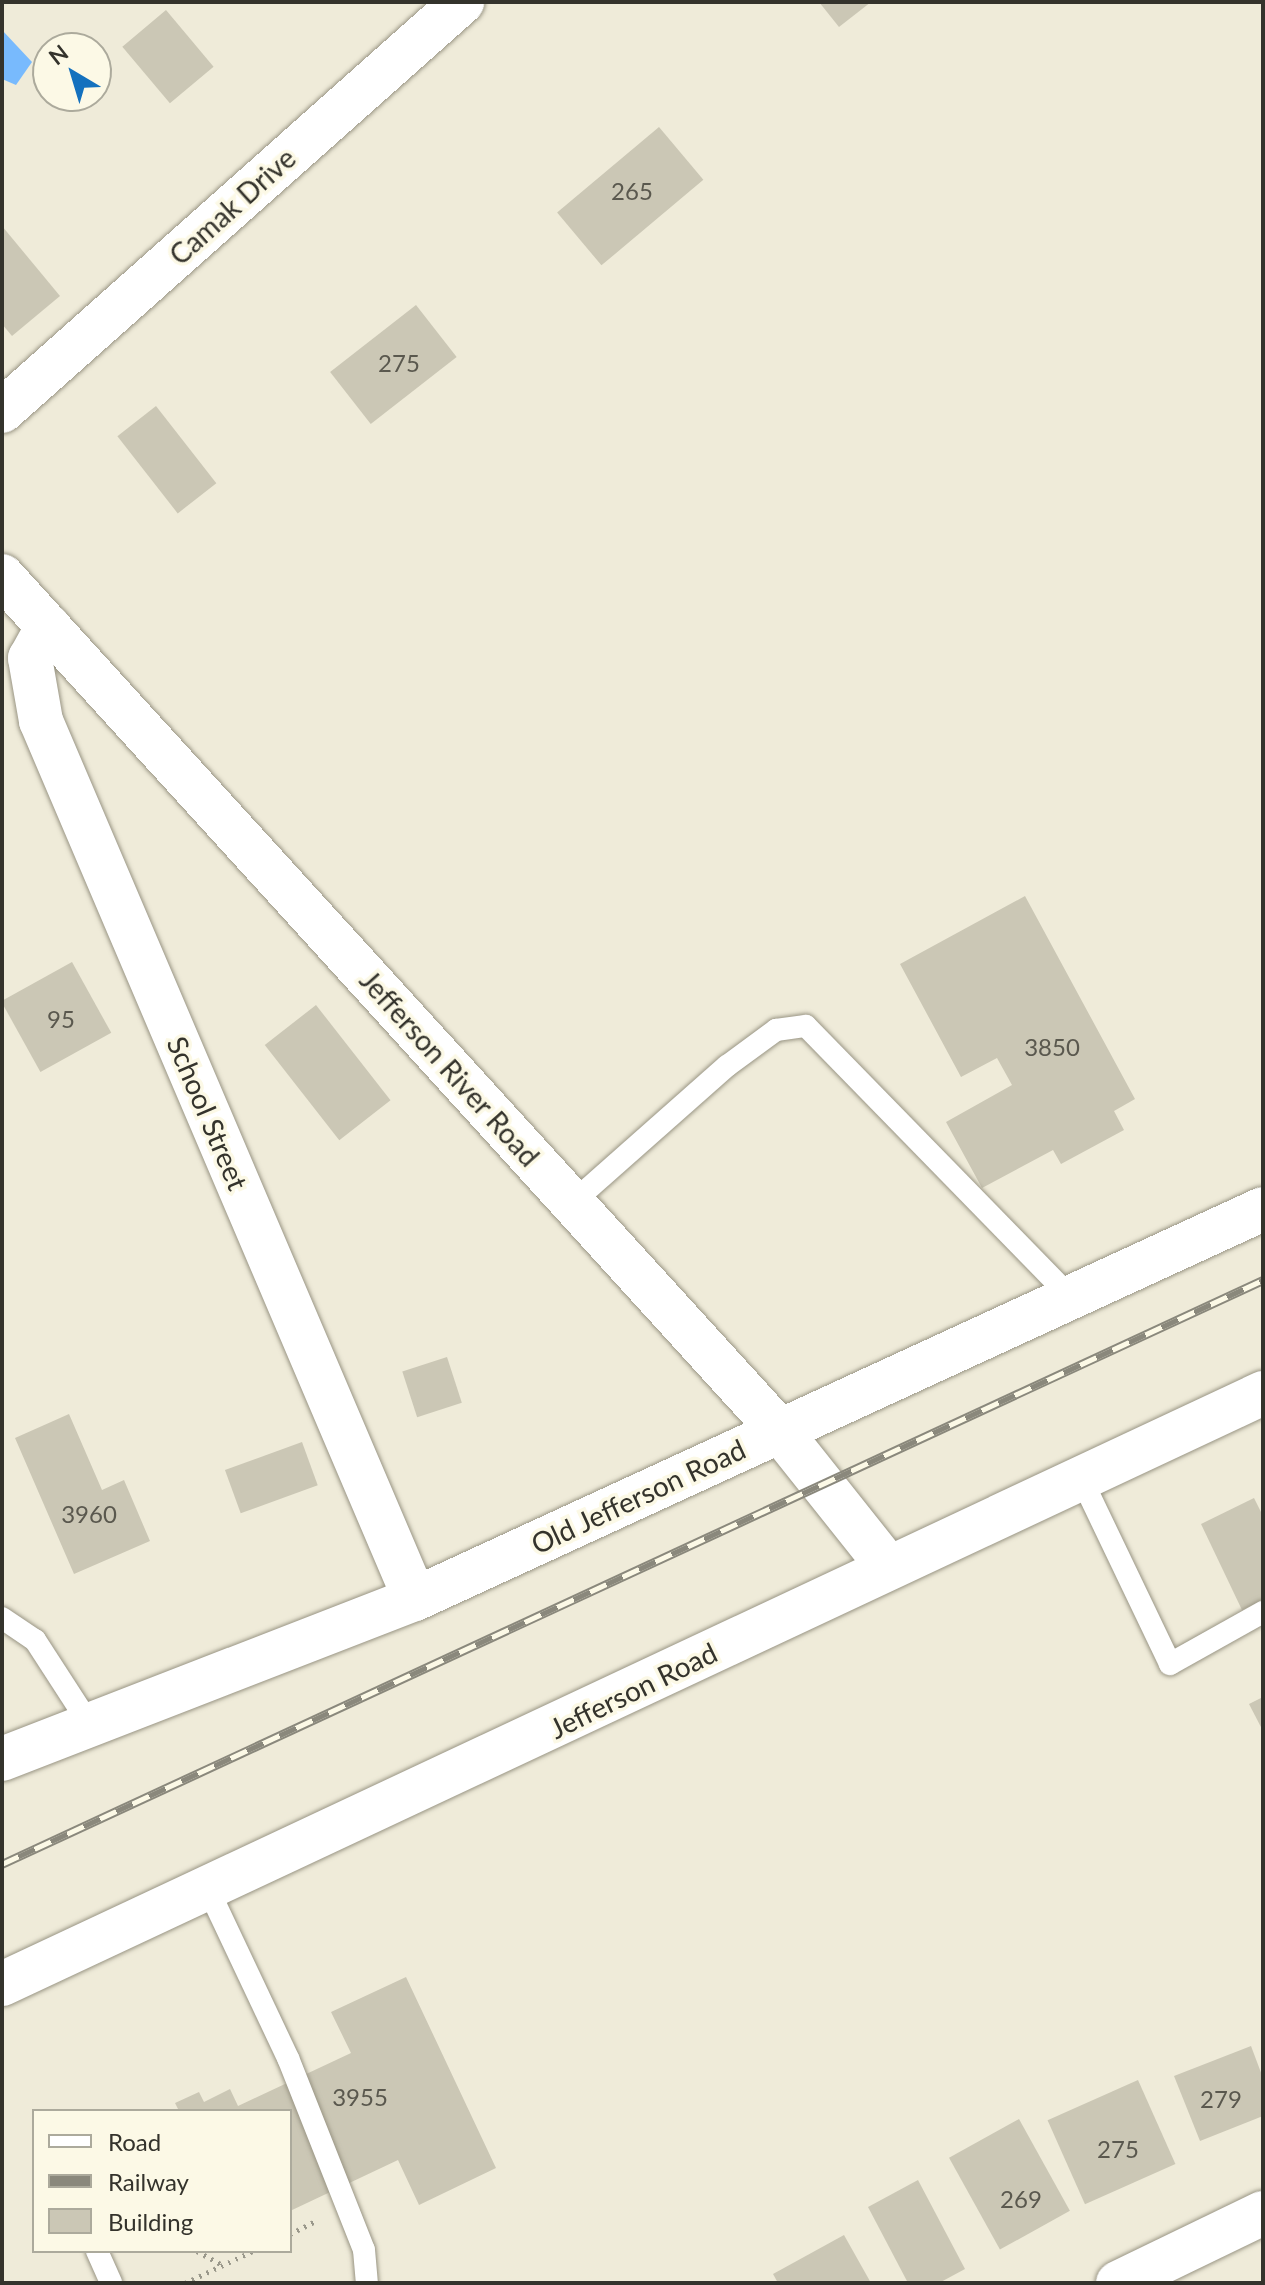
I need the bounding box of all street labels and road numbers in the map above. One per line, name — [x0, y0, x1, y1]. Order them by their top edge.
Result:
street label: Camak Drive — [162, 141, 302, 271]
street label: Jefferson River Road — [353, 963, 547, 1173]
street label: School Street — [161, 1031, 255, 1195]
street label: Old Jefferson Road — [525, 1431, 751, 1561]
street label: Jefferson Road — [544, 1635, 722, 1745]

